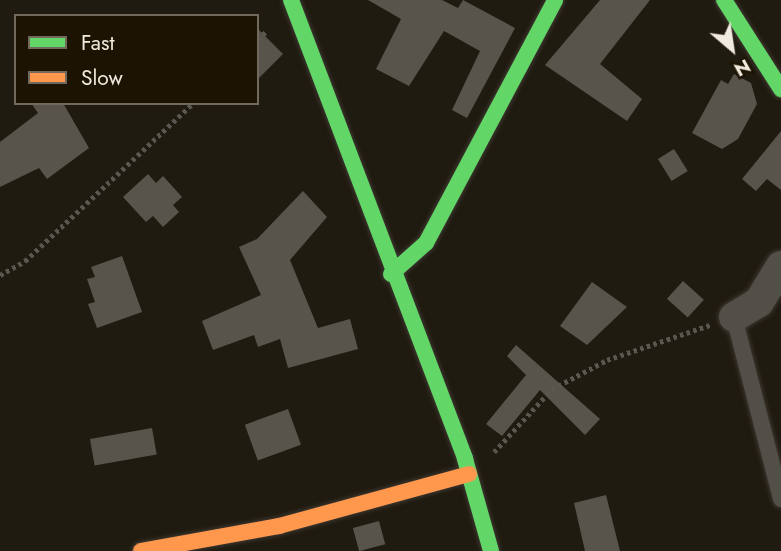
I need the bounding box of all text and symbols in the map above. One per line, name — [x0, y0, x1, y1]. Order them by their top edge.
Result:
legend — [14, 14, 259, 105]
north arrow — [697, 14, 767, 84]
text: Fast — [81, 28, 114, 58]
text: N — [729, 52, 756, 83]
text: Slow — [81, 63, 123, 93]

